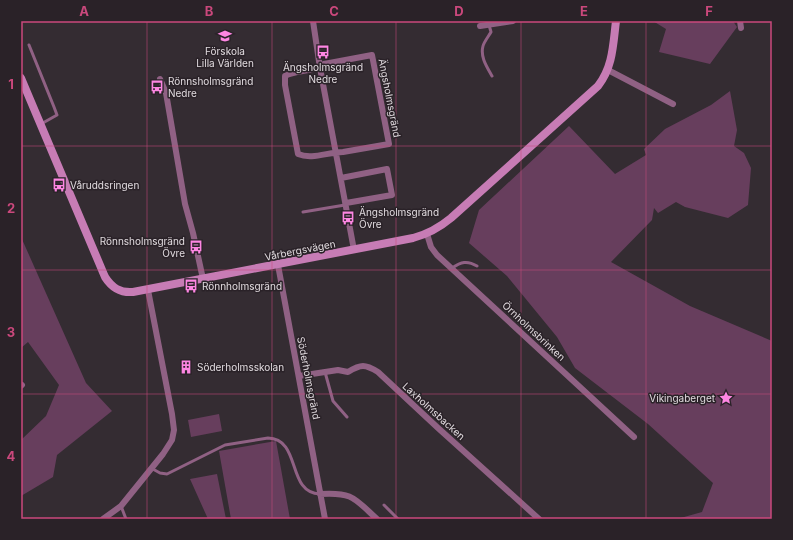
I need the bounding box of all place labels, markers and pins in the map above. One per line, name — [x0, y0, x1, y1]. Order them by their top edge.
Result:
school or university icon: Förskola Lilla Världen — [217, 28, 233, 44]
bus stop icon: Ängsholmsgränd Nedre — [315, 44, 331, 60]
place label: Förskola Lilla Världen — [196, 45, 254, 69]
place label: Ängsholmsgränd Nedre — [283, 61, 363, 85]
place label: Rönnsholmsgränd Nedre — [168, 75, 253, 99]
bus stop icon: Rönnsholmsgränd Nedre — [149, 79, 165, 95]
bus stop icon: Våruddsringen — [51, 177, 67, 193]
place label: Våruddsringen — [70, 179, 139, 191]
place label: Ängsholmsgränd Övre — [359, 206, 439, 230]
bus stop icon: Ängsholmsgränd Övre — [340, 210, 356, 226]
place label: Rönnsholmsgränd Övre — [100, 235, 185, 259]
bus stop icon: Rönnsholmsgränd Övre — [188, 239, 204, 255]
bus stop icon: Rönnholmsgränd — [183, 278, 199, 294]
place label: Rönnholmsgränd — [202, 280, 282, 292]
building icon: Söderholmsskolan — [178, 359, 194, 375]
place label: Söderholmsskolan — [197, 361, 284, 373]
place icon: Vikingaberget — [718, 390, 734, 406]
place label: Vikingaberget — [649, 392, 716, 404]

